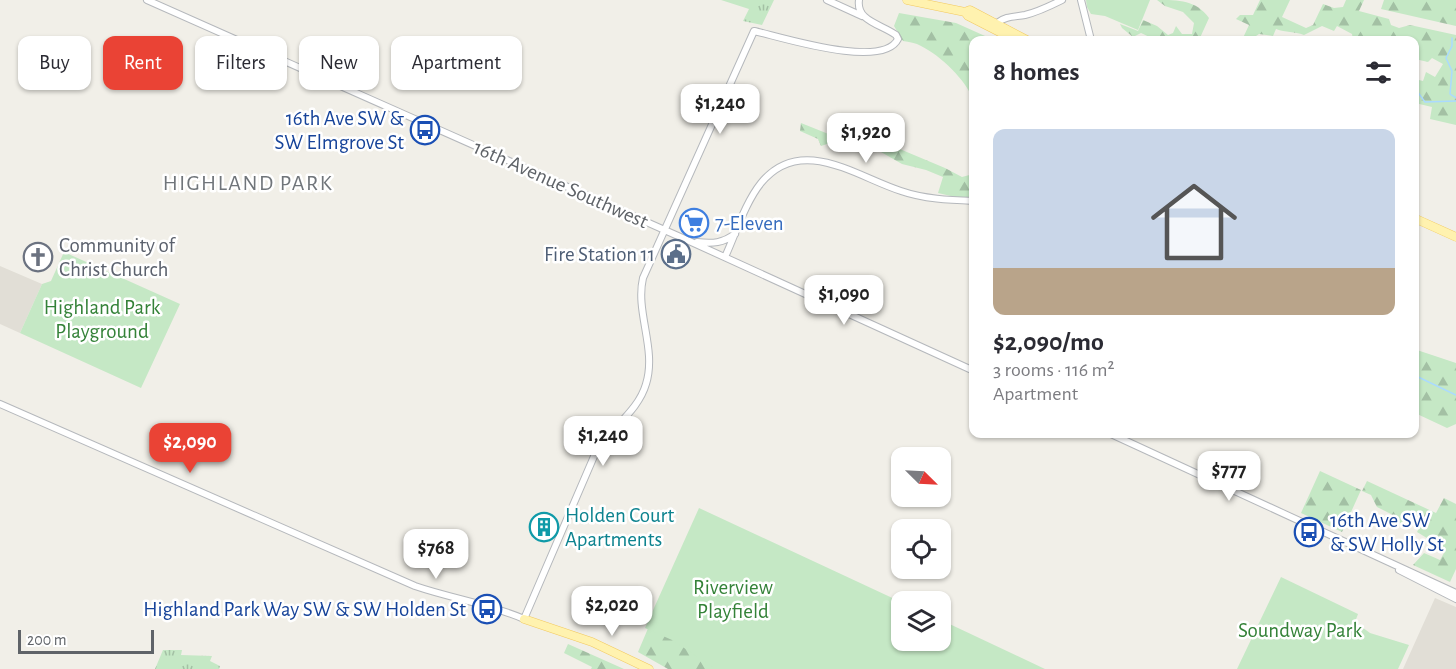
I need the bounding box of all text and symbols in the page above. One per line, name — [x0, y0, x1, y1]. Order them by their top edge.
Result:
chip: Buy — [18, 36, 91, 90]
chip: Rent — [103, 36, 183, 90]
chip: Filters — [195, 36, 287, 90]
chip: New — [299, 36, 379, 90]
chip: Apartment — [391, 36, 522, 90]
icon: filters — [1362, 56, 1395, 89]
text: 8 homes — [993, 59, 1080, 85]
pin: $1,240 — [671, 84, 769, 135]
text: $1,240 — [695, 93, 745, 113]
place label: 16th Ave SW & SW Elmgrove St — [274, 108, 404, 153]
pin: $1,920 — [817, 113, 915, 164]
bus stop icon: 16th Ave SW & SW Elmgrove St — [409, 114, 441, 146]
text: $1,920 — [841, 122, 891, 142]
street label: 16th Avenue Southwest — [470, 137, 651, 233]
icon: home — [1140, 168, 1248, 276]
district label: HIGHLAND PARK — [163, 172, 333, 194]
supermarket icon: 7-Eleven — [678, 207, 710, 239]
place label: 7-Eleven — [715, 213, 784, 234]
place label: Community of Christ Church — [59, 235, 176, 280]
public building icon: Fire Station 11 — [660, 238, 692, 270]
church icon: Community of Christ Church — [22, 241, 54, 273]
place label: Fire Station 11 — [544, 244, 655, 265]
pin: $1,090 — [795, 275, 893, 326]
text: $1,090 — [818, 284, 870, 304]
park label: Highland Park Playground — [44, 297, 161, 342]
text: $2,090/mo — [993, 329, 1104, 355]
text: 3 rooms · 116 m² — [993, 360, 1114, 380]
text: Apartment — [993, 384, 1078, 404]
pin: $1,240 — [554, 416, 652, 467]
pin: $2,090 — [141, 423, 239, 474]
text: $1,240 — [578, 425, 628, 445]
text: $2,090 — [163, 432, 217, 452]
north arrow — [891, 447, 951, 507]
map controls — [891, 447, 951, 651]
pin: $777 — [1193, 451, 1265, 502]
text: $777 — [1212, 460, 1246, 480]
place label: Holden Court Apartments — [565, 505, 674, 550]
place label: 16th Ave SW & SW Holly St — [1330, 510, 1444, 555]
building icon: Holden Court Apartments — [528, 511, 560, 543]
bus stop icon: 16th Ave SW & SW Holly St — [1293, 516, 1325, 548]
button: locate — [891, 519, 951, 579]
pin: $768 — [400, 529, 472, 580]
text: $768 — [417, 538, 455, 558]
park label: Riverview Playfield — [693, 577, 773, 622]
pin: $2,020 — [563, 586, 661, 637]
button: layers — [891, 591, 951, 651]
bus stop icon: Highland Park Way SW & SW Holden St — [471, 593, 503, 625]
text: $2,020 — [585, 595, 639, 615]
place label: Highland Park Way SW & SW Holden St — [143, 599, 466, 620]
park label: Soundway Park — [1238, 620, 1362, 641]
scale bar — [18, 627, 154, 654]
text: 200 m — [27, 632, 67, 648]

